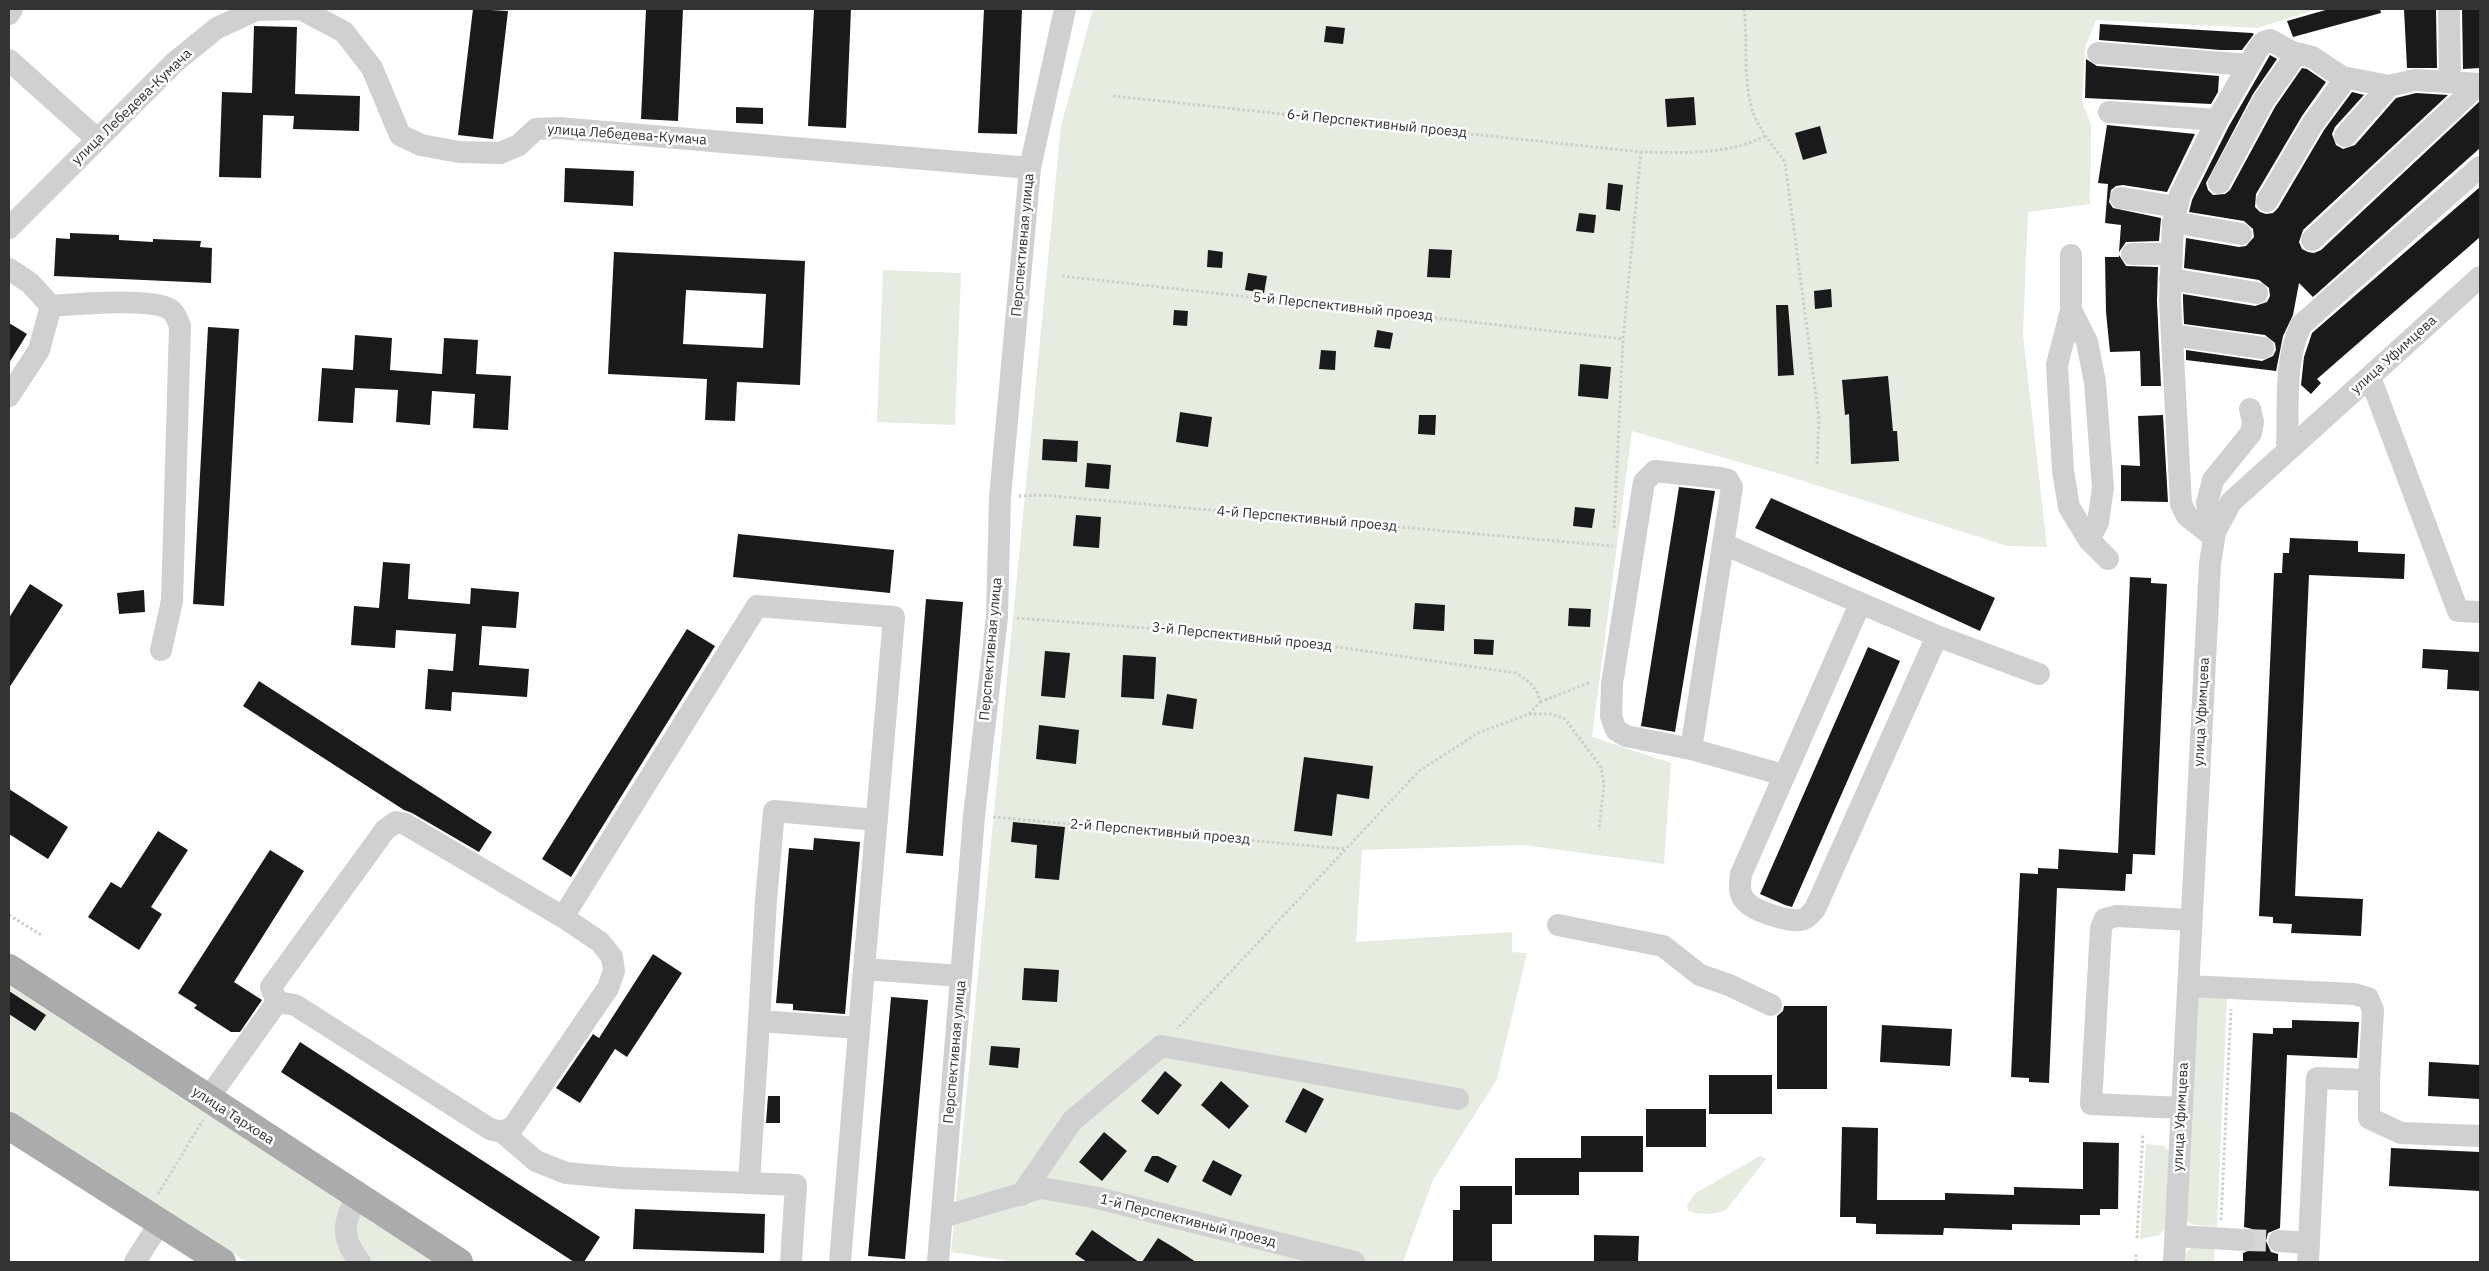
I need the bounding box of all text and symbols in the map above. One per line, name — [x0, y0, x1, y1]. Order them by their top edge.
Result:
street label: улица Лебедева-Кумача — [69, 45, 195, 169]
street label: 6-й Перспективный проезд — [1286, 106, 1468, 142]
street label: улица Лебедева-Кумача — [547, 121, 707, 149]
street label: Перспективная улица — [1008, 173, 1038, 317]
street label: 5-й Перспективный проезд — [1252, 289, 1434, 325]
street label: улица Уфимцева — [2348, 312, 2440, 398]
street label: 4-й Перспективный проезд — [1216, 503, 1398, 535]
street label: Перспективная улица — [976, 577, 1006, 721]
street label: 3-й Перспективный проезд — [1151, 619, 1333, 655]
street label: улица Уфимцева — [2191, 657, 2213, 767]
street label: 2-й Перспективный проезд — [1069, 816, 1251, 848]
street label: Перспективная улица — [940, 980, 970, 1124]
street label: улица Уфимцева — [2170, 1062, 2192, 1172]
street label: улица Тархова — [189, 1083, 277, 1149]
street label: 1-й Перспективный проезд — [1098, 1191, 1278, 1251]

